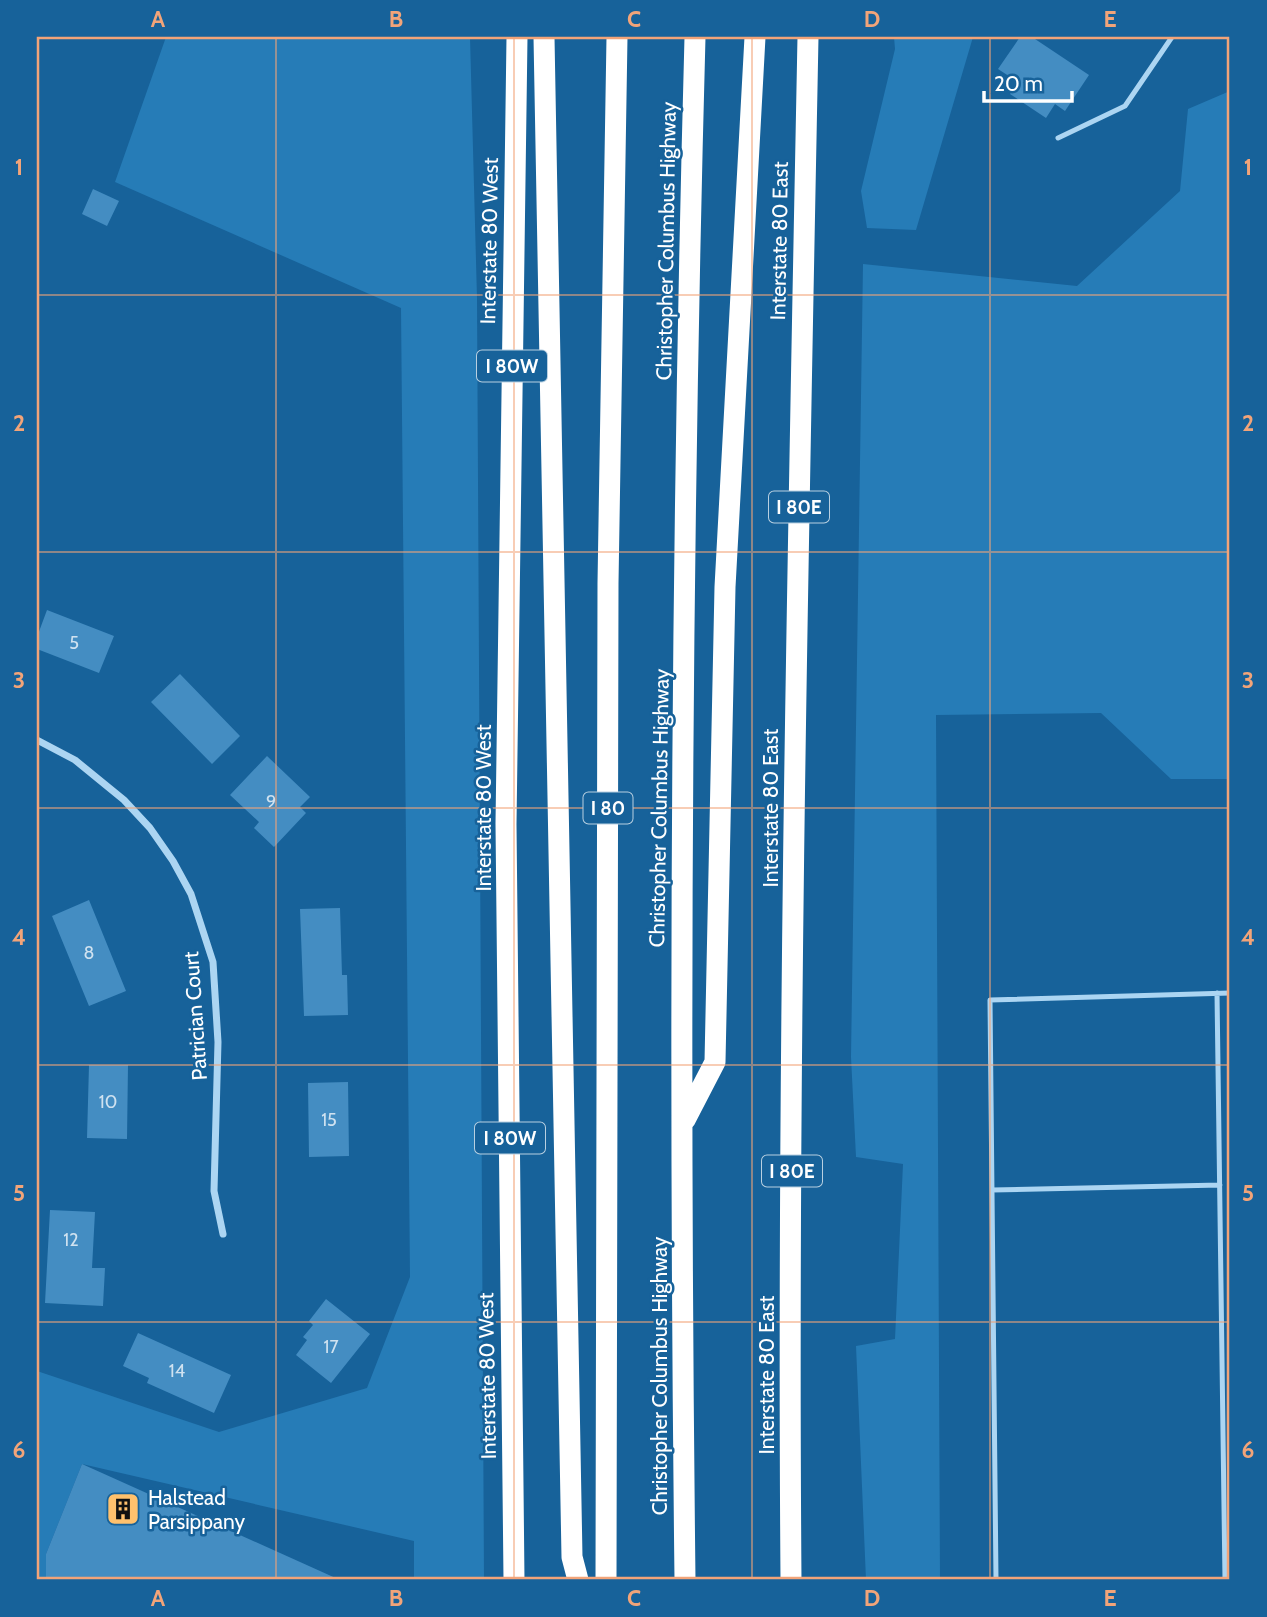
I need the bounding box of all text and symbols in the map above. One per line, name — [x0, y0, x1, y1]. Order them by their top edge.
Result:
text: A — [151, 5, 166, 33]
text: B — [389, 5, 403, 33]
text: C — [627, 5, 641, 33]
text: D — [864, 5, 880, 33]
text: E — [1103, 5, 1117, 33]
scale bar — [984, 60, 1071, 104]
text: 20 m — [994, 71, 1043, 96]
street label: Christopher Columbus Highway — [651, 101, 681, 381]
text: 1 — [15, 153, 23, 181]
text: 1 — [1244, 153, 1252, 181]
street label: Interstate 80 West — [475, 157, 503, 325]
street label: Interstate 80 East — [765, 161, 793, 321]
road number: I 80W — [477, 350, 547, 382]
text: 2 — [13, 409, 25, 437]
text: 2 — [1242, 409, 1254, 437]
road number: I 80E — [769, 492, 829, 522]
house number: 5 — [69, 632, 79, 654]
text: 3 — [13, 666, 25, 694]
text: 3 — [1242, 666, 1254, 694]
street label: Christopher Columbus Highway — [644, 668, 674, 948]
street label: Interstate 80 West — [471, 725, 496, 891]
street label: Interstate 80 East — [758, 729, 783, 887]
house number: 9 — [266, 791, 276, 813]
road number: I 80 — [584, 792, 632, 824]
text: 4 — [12, 923, 26, 951]
text: 4 — [1241, 923, 1255, 951]
house number: 8 — [84, 942, 94, 964]
street label: Patrician Court — [178, 951, 212, 1081]
house number: 10 — [99, 1091, 117, 1113]
house number: 15 — [321, 1109, 337, 1131]
road number: I 80W — [475, 1122, 545, 1154]
road number: I 80E — [762, 1156, 822, 1186]
text: 5 — [13, 1179, 25, 1207]
text: 5 — [1242, 1179, 1254, 1207]
house number: 12 — [63, 1229, 79, 1251]
street label: Christopher Columbus Highway — [647, 1236, 672, 1515]
street label: Interstate 80 West — [473, 1292, 501, 1460]
street label: Interstate 80 East — [754, 1296, 779, 1454]
house number: 17 — [324, 1336, 338, 1358]
house number: 14 — [169, 1360, 185, 1382]
text: 6 — [13, 1436, 25, 1464]
text: 6 — [1242, 1436, 1254, 1464]
place label: Halstead Parsippany — [148, 1485, 245, 1534]
building icon: Halstead Parsippany — [104, 1490, 142, 1528]
text: A — [151, 1584, 166, 1612]
text: B — [389, 1584, 403, 1612]
text: C — [627, 1584, 641, 1612]
text: D — [864, 1584, 880, 1612]
text: E — [1103, 1584, 1117, 1612]

